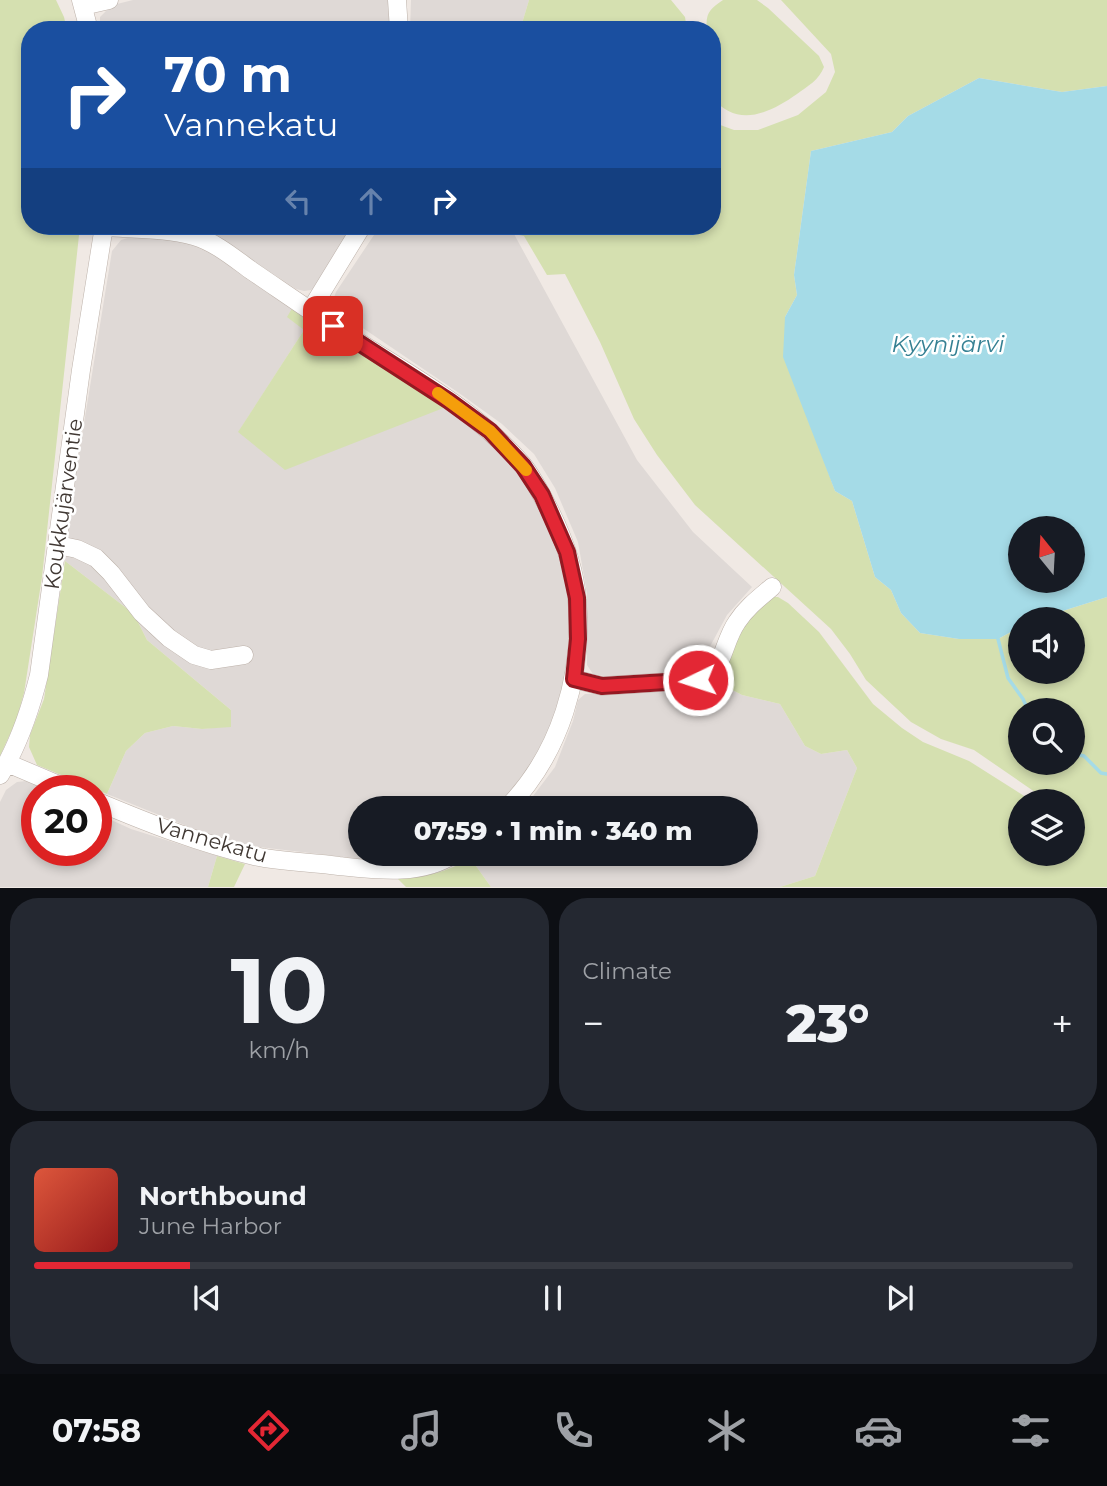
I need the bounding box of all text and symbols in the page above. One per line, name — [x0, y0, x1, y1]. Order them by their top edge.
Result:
text: 70 m — [164, 45, 292, 104]
icon: right — [49, 49, 140, 140]
text: Vannekatu — [164, 105, 338, 144]
icon: left — [279, 182, 317, 220]
icon: ahead — [352, 182, 390, 220]
icon: right — [425, 182, 463, 220]
pin — [303, 296, 363, 356]
icon: arrive — [314, 307, 352, 345]
water label: Kyynijärvi — [891, 330, 1005, 358]
street label: Koukkujärventie — [39, 417, 87, 591]
north arrow — [1008, 516, 1085, 593]
map controls — [1008, 516, 1085, 866]
button: sound — [1008, 607, 1085, 684]
position arrow — [661, 643, 735, 717]
button: search — [1008, 698, 1085, 775]
speed limit sign: 20 — [21, 775, 112, 866]
button: layers — [1008, 789, 1085, 866]
street label: Vannekatu — [154, 812, 270, 868]
text: 07:59 · 1 min · 340 m — [414, 815, 692, 847]
text: 10 — [231, 935, 328, 1046]
text: Climate — [583, 957, 672, 985]
text: 23° — [786, 992, 869, 1055]
text: − — [583, 1000, 604, 1047]
text: + — [1051, 1000, 1073, 1047]
text: km/h — [249, 1036, 310, 1064]
text: Northbound — [139, 1180, 307, 1212]
text: June Harbor — [139, 1212, 282, 1240]
icon: previous — [188, 1279, 226, 1317]
icon: pause — [534, 1279, 572, 1317]
icon: next — [881, 1279, 919, 1317]
icon: directions — [244, 1406, 293, 1455]
icon: music — [397, 1406, 446, 1455]
icon: phone — [549, 1406, 598, 1455]
icon: climate — [702, 1406, 751, 1455]
icon: car — [854, 1406, 903, 1455]
icon: filters — [1006, 1406, 1055, 1455]
text: 07:58 — [52, 1411, 141, 1450]

